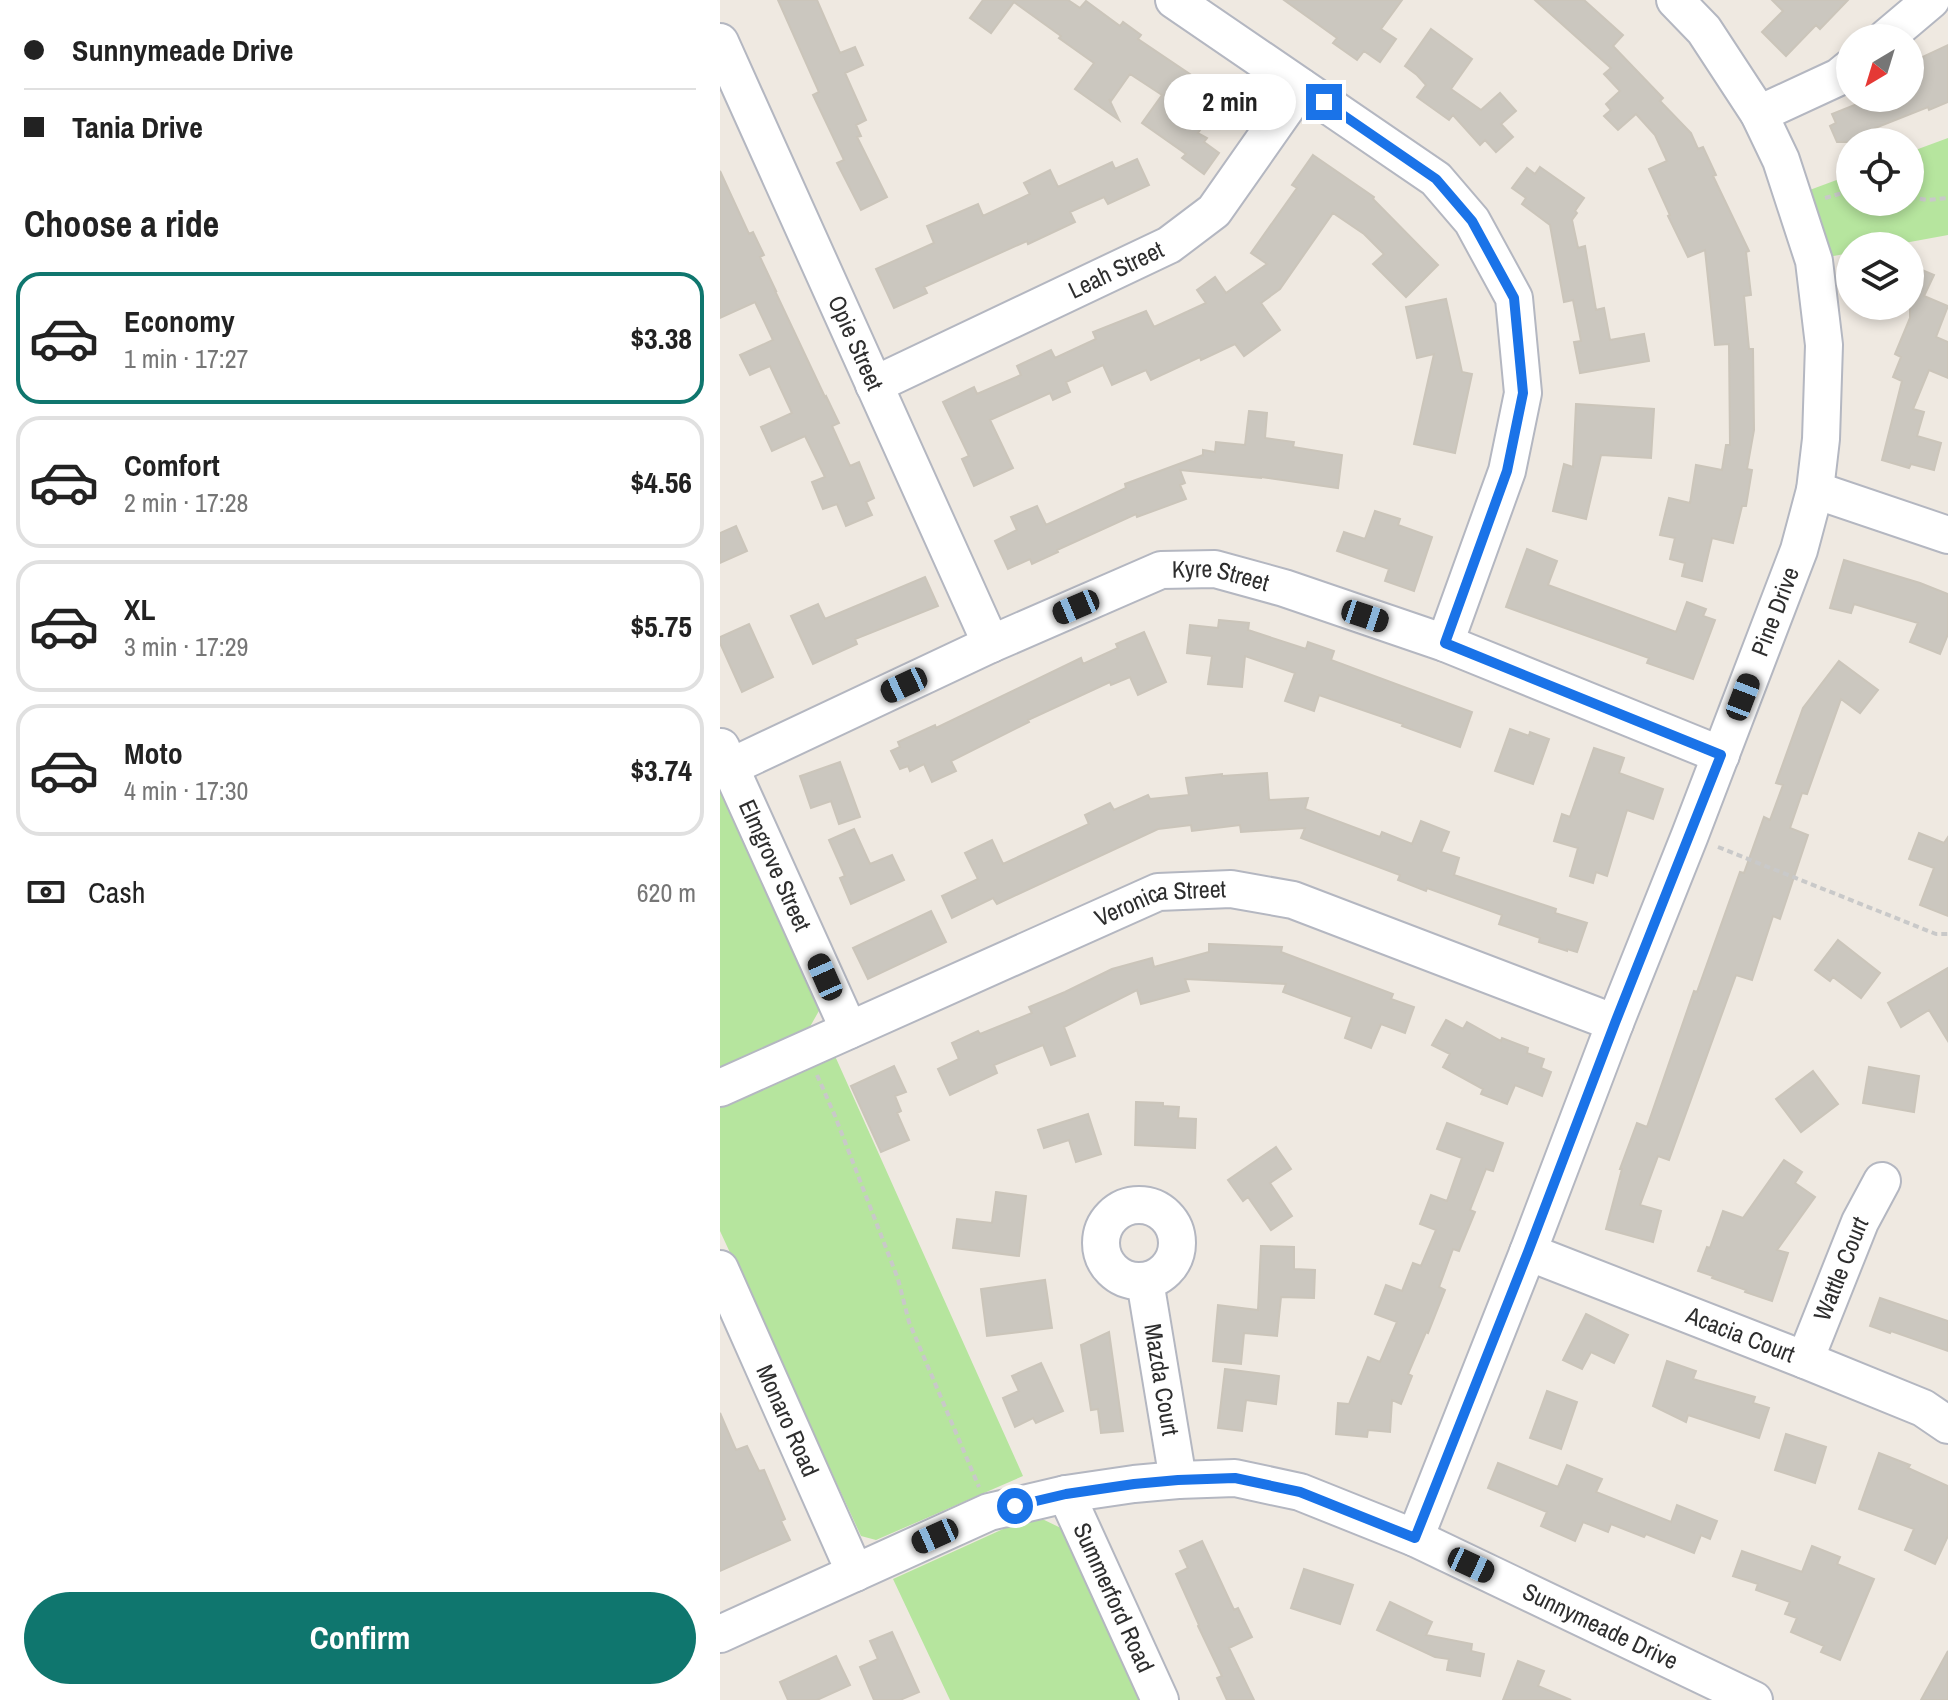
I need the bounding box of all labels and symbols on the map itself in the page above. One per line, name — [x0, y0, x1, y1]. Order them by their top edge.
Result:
north arrow — [1836, 24, 1924, 112]
callout: 2 min — [1164, 74, 1296, 130]
route end — [1306, 84, 1342, 120]
street label: Leah Street — [1063, 233, 1169, 305]
street label: Opie Street — [821, 290, 892, 395]
street label: Kyre Street — [1171, 552, 1273, 598]
street label: Pine Drive — [1743, 562, 1806, 660]
car — [1049, 587, 1103, 627]
car — [1338, 597, 1392, 635]
car — [877, 664, 931, 706]
car — [1723, 670, 1763, 724]
street label: Elmgrove Street — [732, 794, 819, 936]
street label: Veronica Street — [1089, 872, 1227, 933]
car — [804, 950, 846, 1004]
street label: Wattle Court — [1805, 1210, 1875, 1325]
street label: Acacia Court — [1681, 1298, 1800, 1370]
street label: Mazda Court — [1137, 1321, 1187, 1438]
street label: Monaro Road — [749, 1359, 827, 1481]
route start — [997, 1488, 1033, 1524]
car — [908, 1515, 962, 1557]
street label: Summerford Road — [1066, 1517, 1162, 1677]
car — [1444, 1544, 1498, 1586]
street label: Sunnymeade Drive — [1518, 1575, 1684, 1676]

